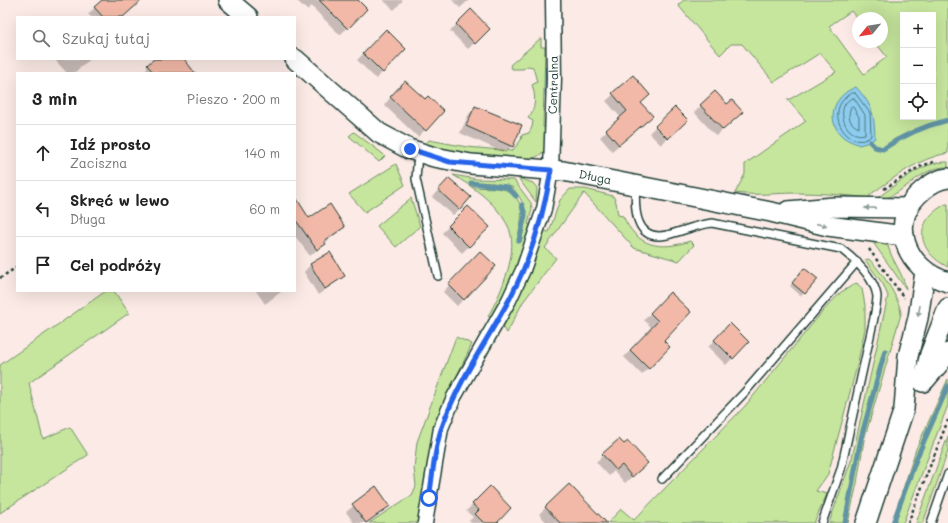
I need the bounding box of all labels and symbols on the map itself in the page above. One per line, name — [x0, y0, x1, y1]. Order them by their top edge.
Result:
north arrow — [852, 12, 888, 48]
street label: Centralna — [544, 55, 561, 114]
route end — [401, 140, 419, 158]
street label: Długa — [578, 165, 613, 187]
one-way arrow — [863, 205, 876, 211]
one-way arrow — [816, 222, 829, 228]
one-way arrow — [916, 305, 922, 317]
route start — [420, 489, 438, 507]

